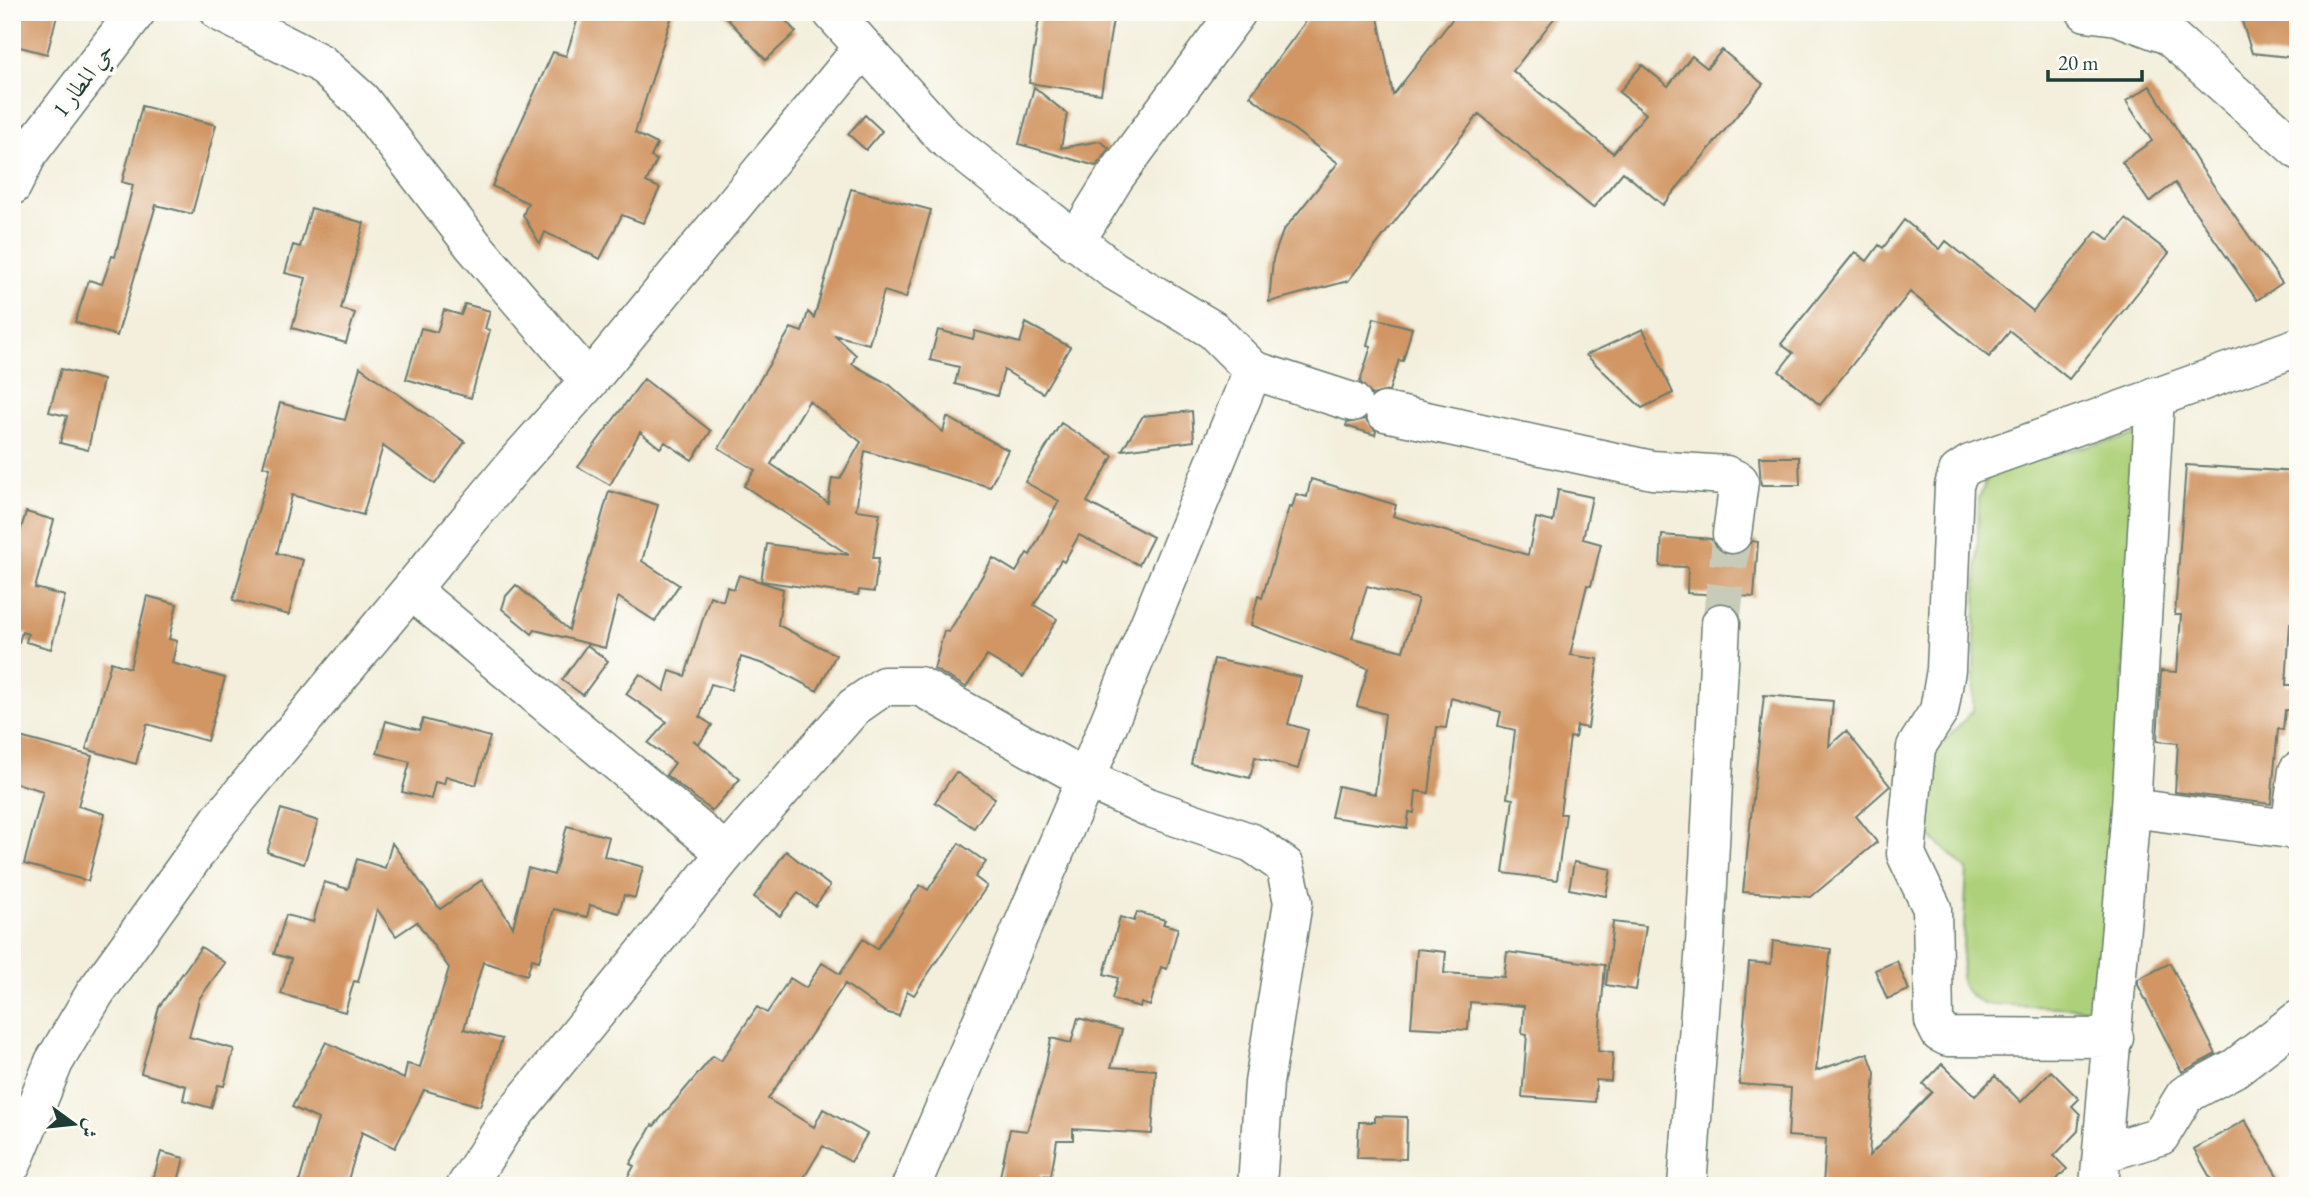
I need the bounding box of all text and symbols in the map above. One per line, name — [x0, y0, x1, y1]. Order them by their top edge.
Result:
street label: حي المطار 1 — [45, 37, 124, 126]
scale bar — [2048, 38, 2142, 82]
text: 20 m — [2058, 49, 2099, 76]
north arrow — [38, 1090, 108, 1160]
text: ش — [75, 1116, 104, 1141]

